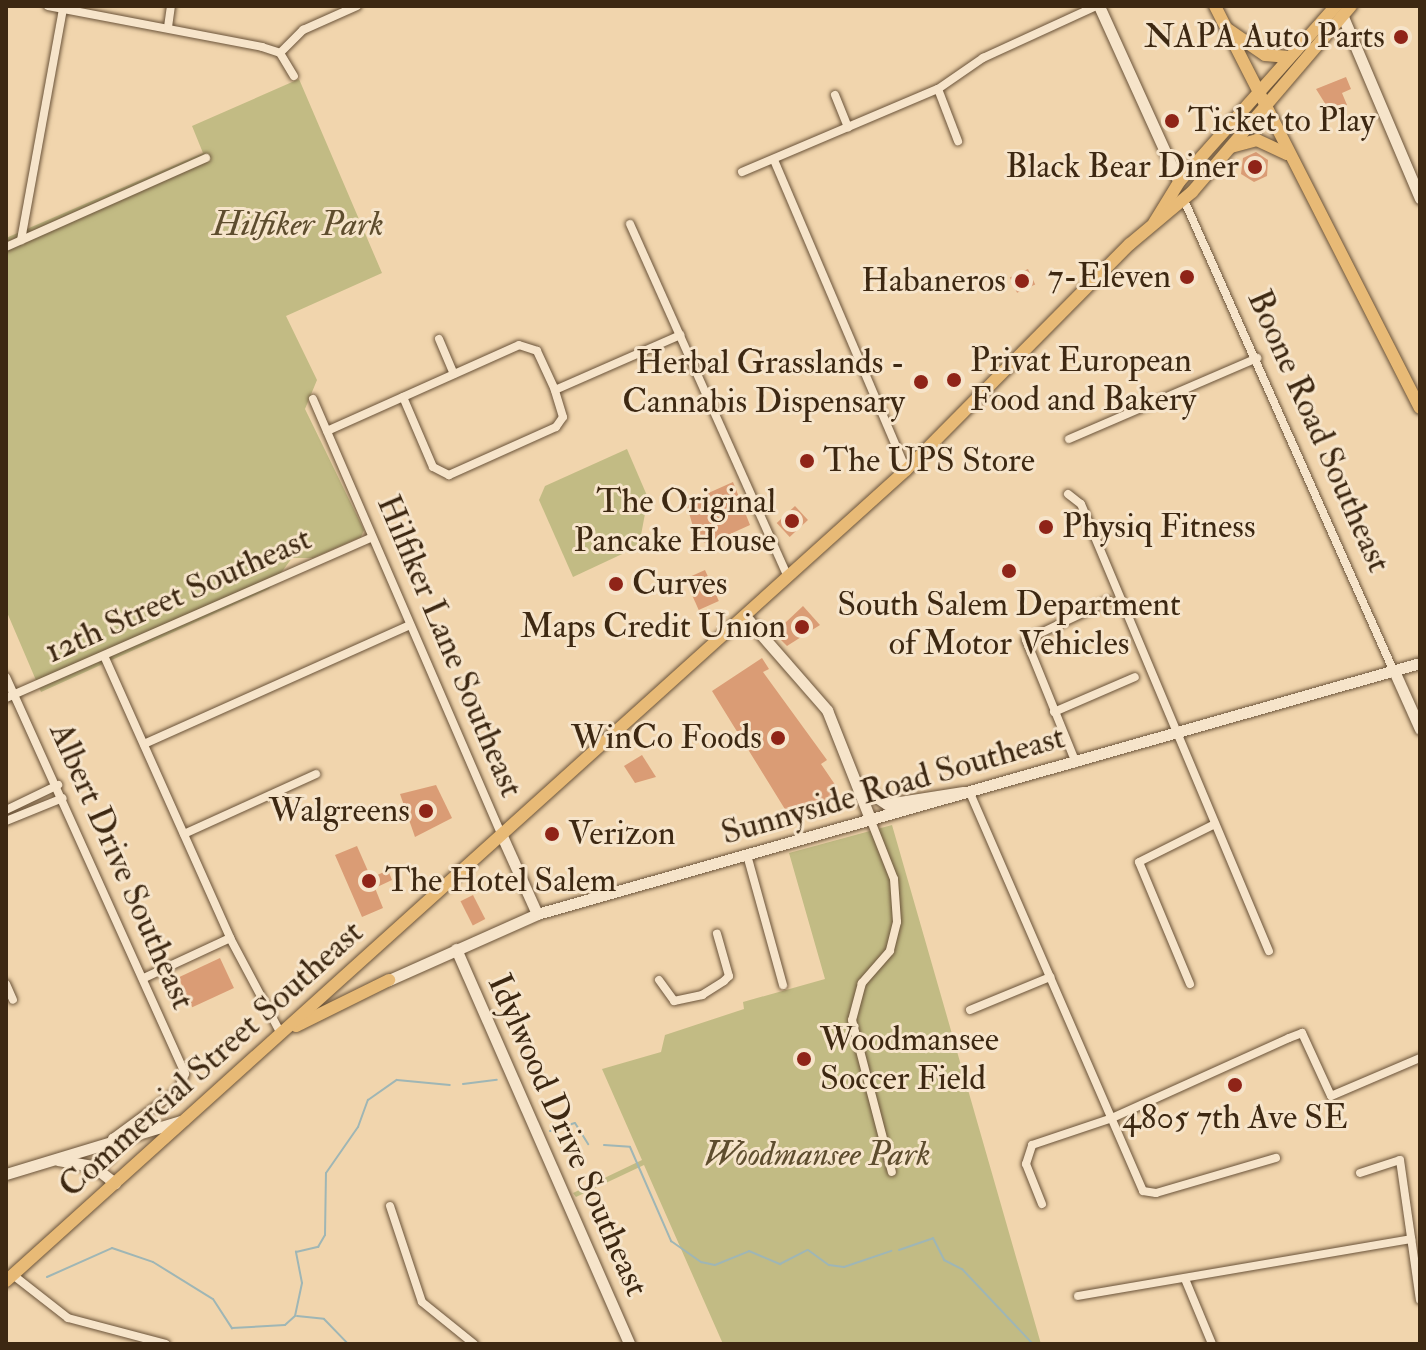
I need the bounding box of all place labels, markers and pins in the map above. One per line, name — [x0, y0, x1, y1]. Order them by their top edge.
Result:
place label: NAPA Auto Parts — [1144, 17, 1385, 57]
marker: NAPA Auto Parts — [1392, 28, 1410, 46]
place label: Ticket to Play — [1188, 101, 1375, 141]
marker: Ticket to Play — [1163, 112, 1181, 130]
place label: Black Bear Diner — [1006, 147, 1239, 187]
marker: Black Bear Diner — [1246, 158, 1264, 176]
place label: 7-Eleven — [1048, 257, 1171, 297]
place label: Habaneros — [861, 261, 1006, 301]
marker: 7-Eleven — [1178, 268, 1196, 286]
marker: Habaneros — [1013, 272, 1031, 290]
place label: Privat European Food and Bakery — [970, 340, 1196, 420]
place label: Herbal Grasslands - Cannabis Dispensary — [622, 342, 905, 422]
marker: Privat European Food and Bakery — [945, 371, 963, 389]
marker: Herbal Grasslands - Cannabis Dispensary — [912, 373, 930, 391]
place label: The UPS Store — [823, 441, 1035, 481]
marker: The UPS Store — [798, 452, 816, 470]
place label: The Original Pancake House — [573, 481, 776, 560]
place label: Physiq Fitness — [1062, 507, 1256, 547]
marker: The Original Pancake House — [783, 512, 801, 530]
marker: Physiq Fitness — [1037, 518, 1055, 536]
marker: South Salem Department of Motor Vehicles — [1000, 562, 1018, 580]
place label: Curves — [632, 564, 727, 604]
marker: Curves — [607, 575, 625, 593]
place label: South Salem Department of Motor Vehicles — [837, 584, 1181, 664]
place label: Maps Credit Union — [520, 607, 786, 647]
marker: Maps Credit Union — [793, 618, 811, 636]
place label: WinCo Foods — [571, 718, 762, 758]
marker: WinCo Foods — [769, 729, 787, 747]
place label: Walgreens — [269, 791, 410, 831]
marker: Walgreens — [417, 802, 435, 820]
place label: Verizon — [568, 814, 676, 854]
marker: Verizon — [543, 825, 561, 843]
place label: The Hotel Salem — [385, 861, 616, 901]
marker: The Hotel Salem — [360, 872, 378, 890]
place label: Woodmansee Soccer Field — [820, 1019, 999, 1098]
marker: Woodmansee Soccer Field — [795, 1050, 813, 1068]
marker: 4805 7th Ave SE — [1226, 1076, 1244, 1094]
place label: 4805 7th Ave SE — [1122, 1098, 1348, 1138]

